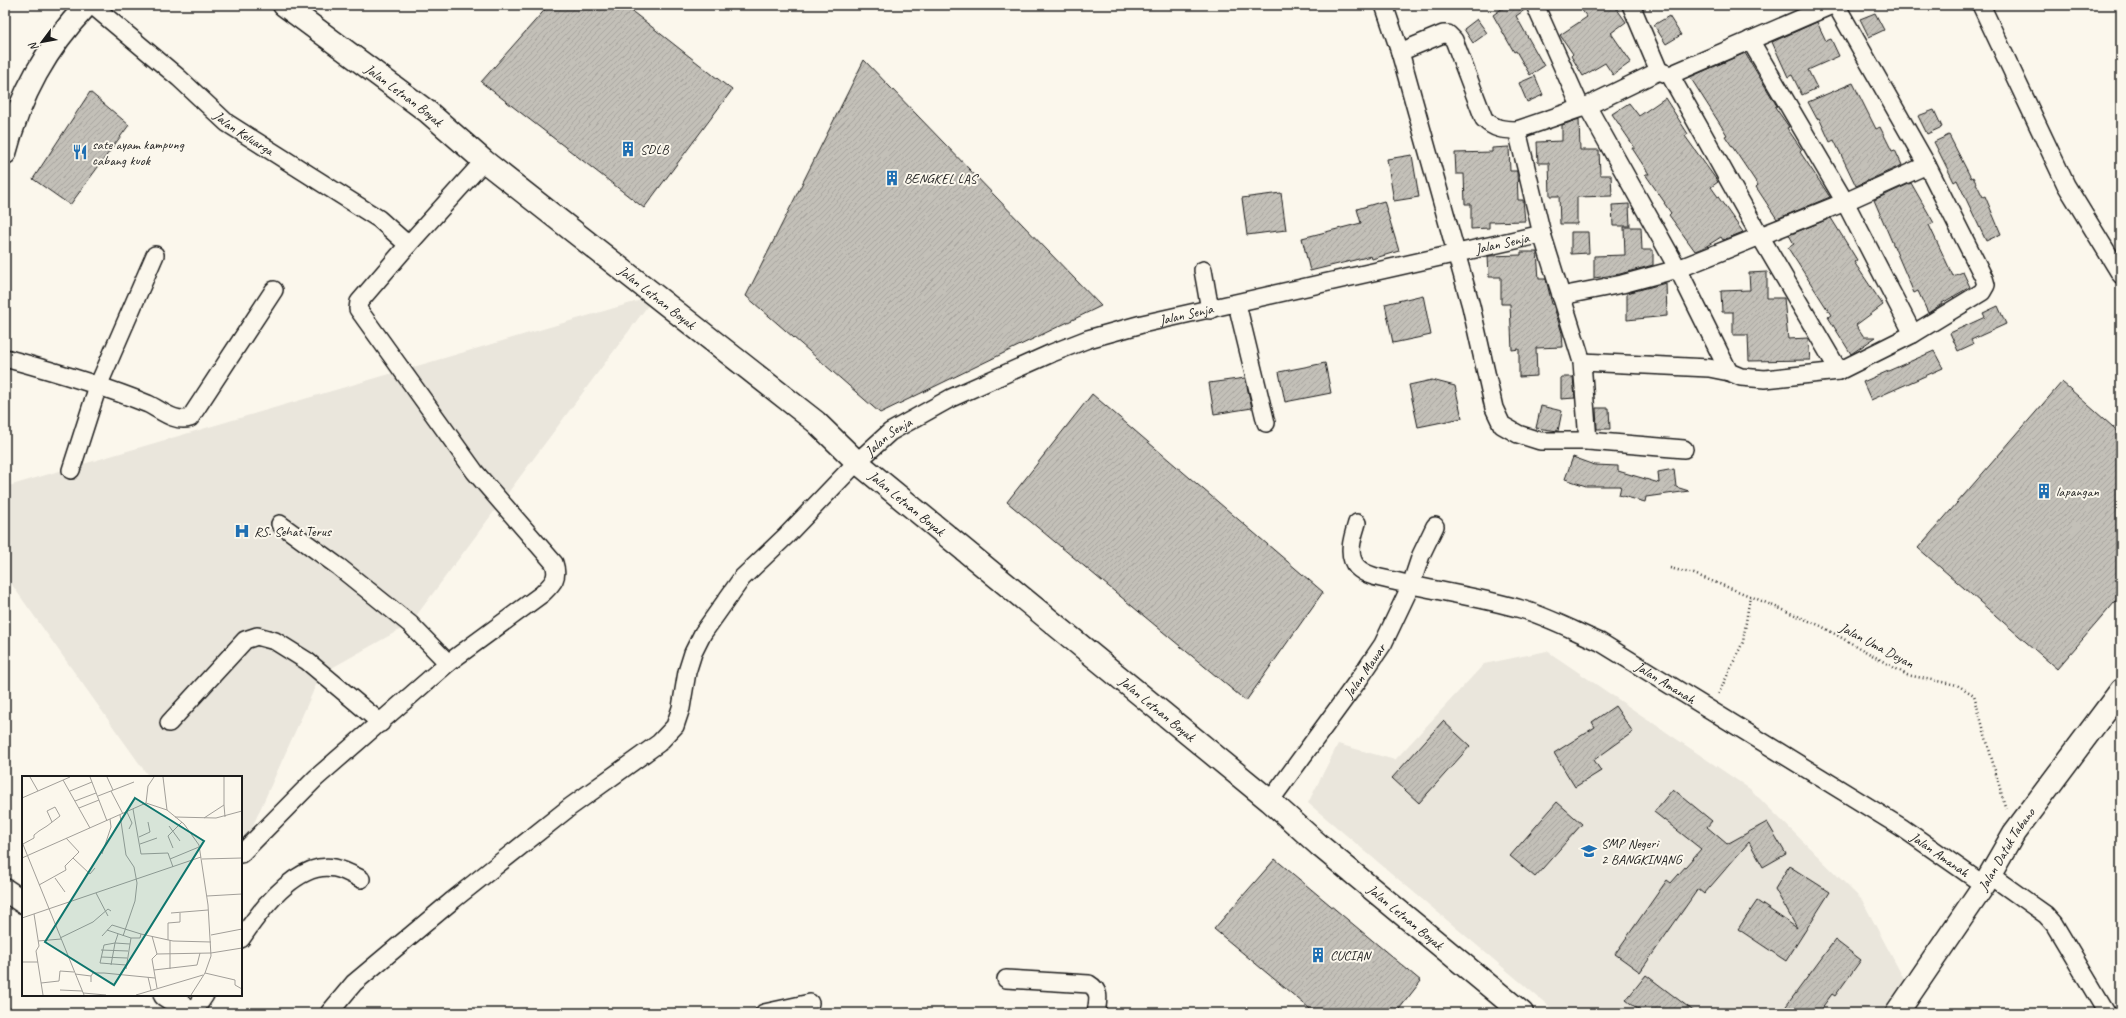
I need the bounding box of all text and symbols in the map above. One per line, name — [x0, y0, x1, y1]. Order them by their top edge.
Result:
north arrow — [22, 22, 62, 62]
text: N — [25, 39, 41, 54]
street label: Jalan Letnan Boyak — [361, 60, 448, 131]
street label: Jalan Keluarga — [210, 107, 278, 160]
place label: sate ayam kampung cabang kuok — [92, 136, 185, 169]
building icon: SDLB — [619, 140, 637, 158]
place label: SDLB — [640, 141, 670, 158]
restaurant icon: sate ayam kampung cabang kuok — [71, 143, 89, 161]
building icon: BENGKEL LAS — [883, 169, 901, 187]
place label: BENGKEL LAS — [904, 170, 980, 187]
street label: Jalan Senja — [1473, 229, 1532, 258]
street label: Jalan Letnan Boyak — [614, 261, 700, 334]
street label: Jalan Senja — [1157, 300, 1215, 329]
street label: Jalan Senja — [861, 413, 916, 460]
street label: Jalan Letnan Boyak — [864, 467, 949, 541]
building icon: lapangan — [2035, 482, 2053, 500]
place label: lapangan — [2056, 483, 2099, 500]
hospital icon: RS. Sehat Terus — [233, 522, 251, 540]
place label: RS. Sehat Terus — [254, 523, 332, 540]
street label: Jalan Uma Deyan — [1836, 618, 1917, 672]
street label: Jalan Mawar — [1340, 639, 1391, 702]
street label: Jalan Amanah — [1631, 657, 1699, 708]
street label: Jalan Letnan Boyak — [1115, 672, 1200, 746]
inset map — [22, 776, 242, 996]
street label: Jalan Datuk Tabano — [1974, 804, 2039, 895]
street label: Jalan Amanah — [1907, 828, 1973, 881]
place label: SMP Negeri 2 BANGKINANG — [1601, 835, 1684, 868]
school or university icon: SMP Negeri 2 BANGKINANG — [1580, 842, 1598, 860]
street label: Jalan Letnan Boyak — [1363, 880, 1448, 955]
building icon: CUCIAN — [1309, 946, 1327, 964]
place label: CUCIAN — [1330, 947, 1372, 964]

